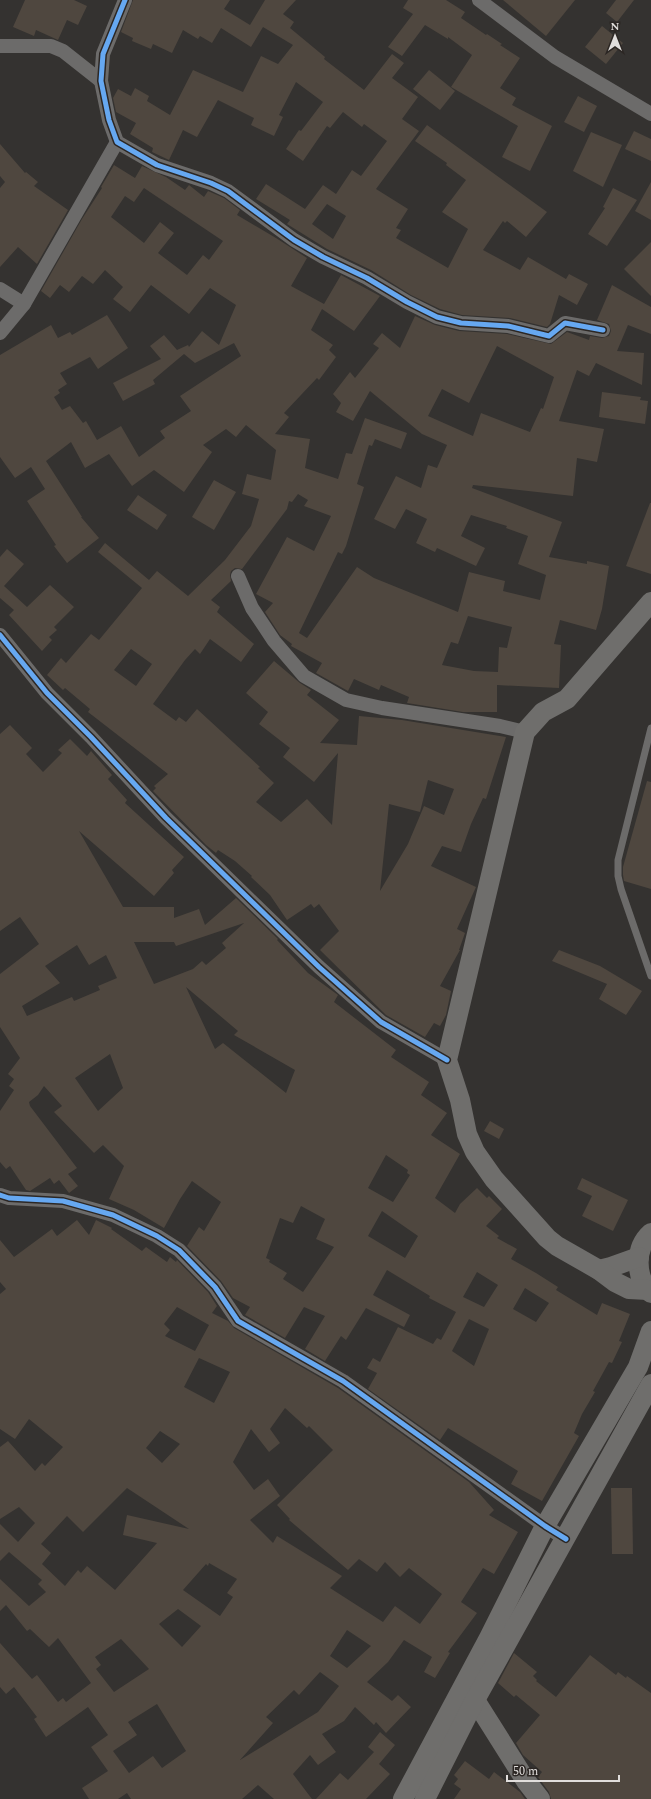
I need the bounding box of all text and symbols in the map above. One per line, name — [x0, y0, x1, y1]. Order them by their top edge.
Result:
north arrow — [595, 16, 635, 56]
text: N — [611, 18, 620, 35]
scale bar — [507, 1757, 619, 1783]
text: 50 m — [513, 1762, 538, 1781]

